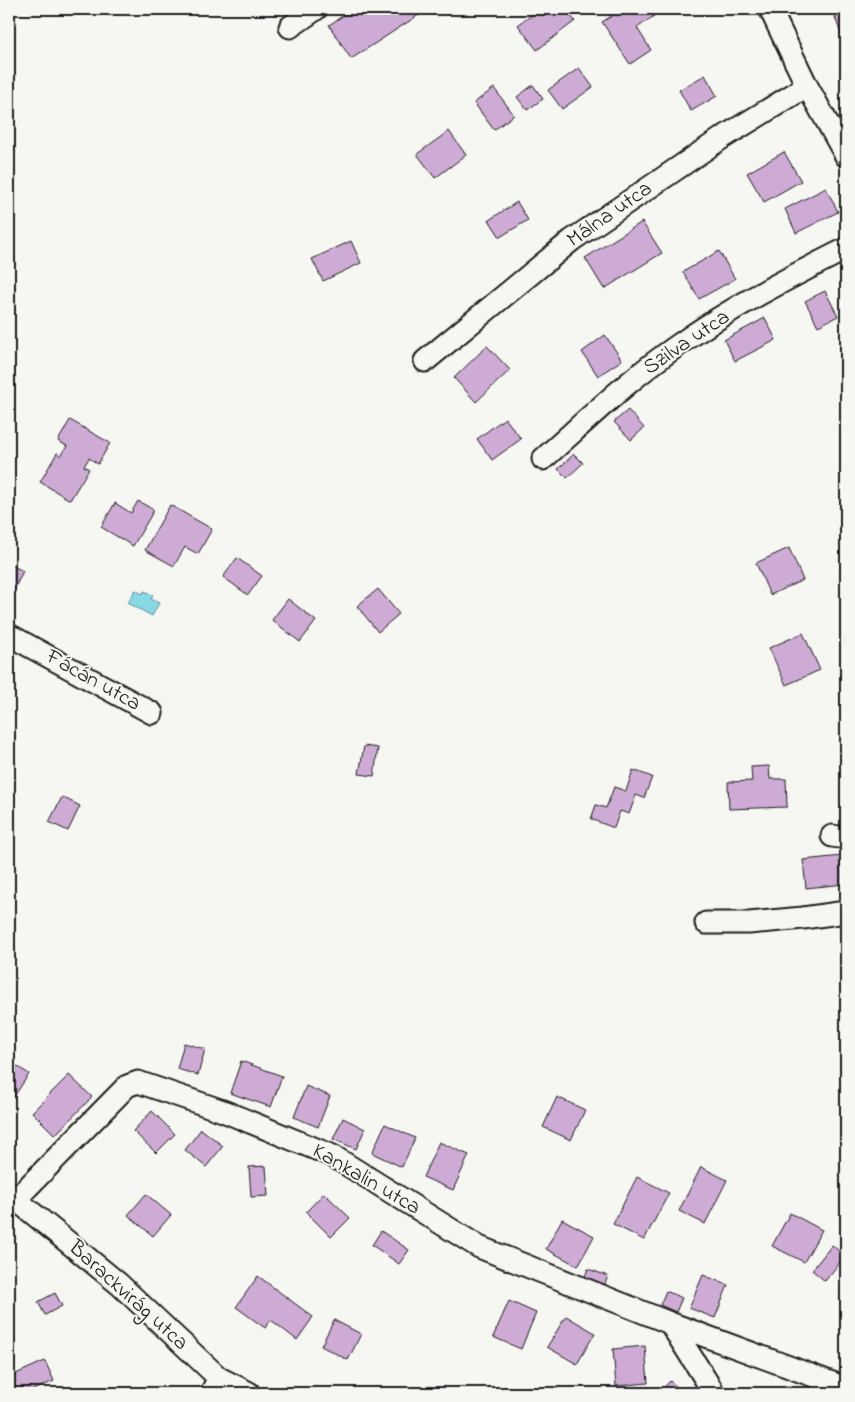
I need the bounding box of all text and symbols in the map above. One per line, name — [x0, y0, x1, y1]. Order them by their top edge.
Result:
street label: Málna utca — [561, 174, 659, 256]
street label: Szilva utca — [637, 302, 737, 384]
street label: Fácán utca — [39, 641, 146, 720]
street label: Kankalin utca — [306, 1136, 426, 1224]
street label: Barackvirág utca — [59, 1233, 195, 1360]

